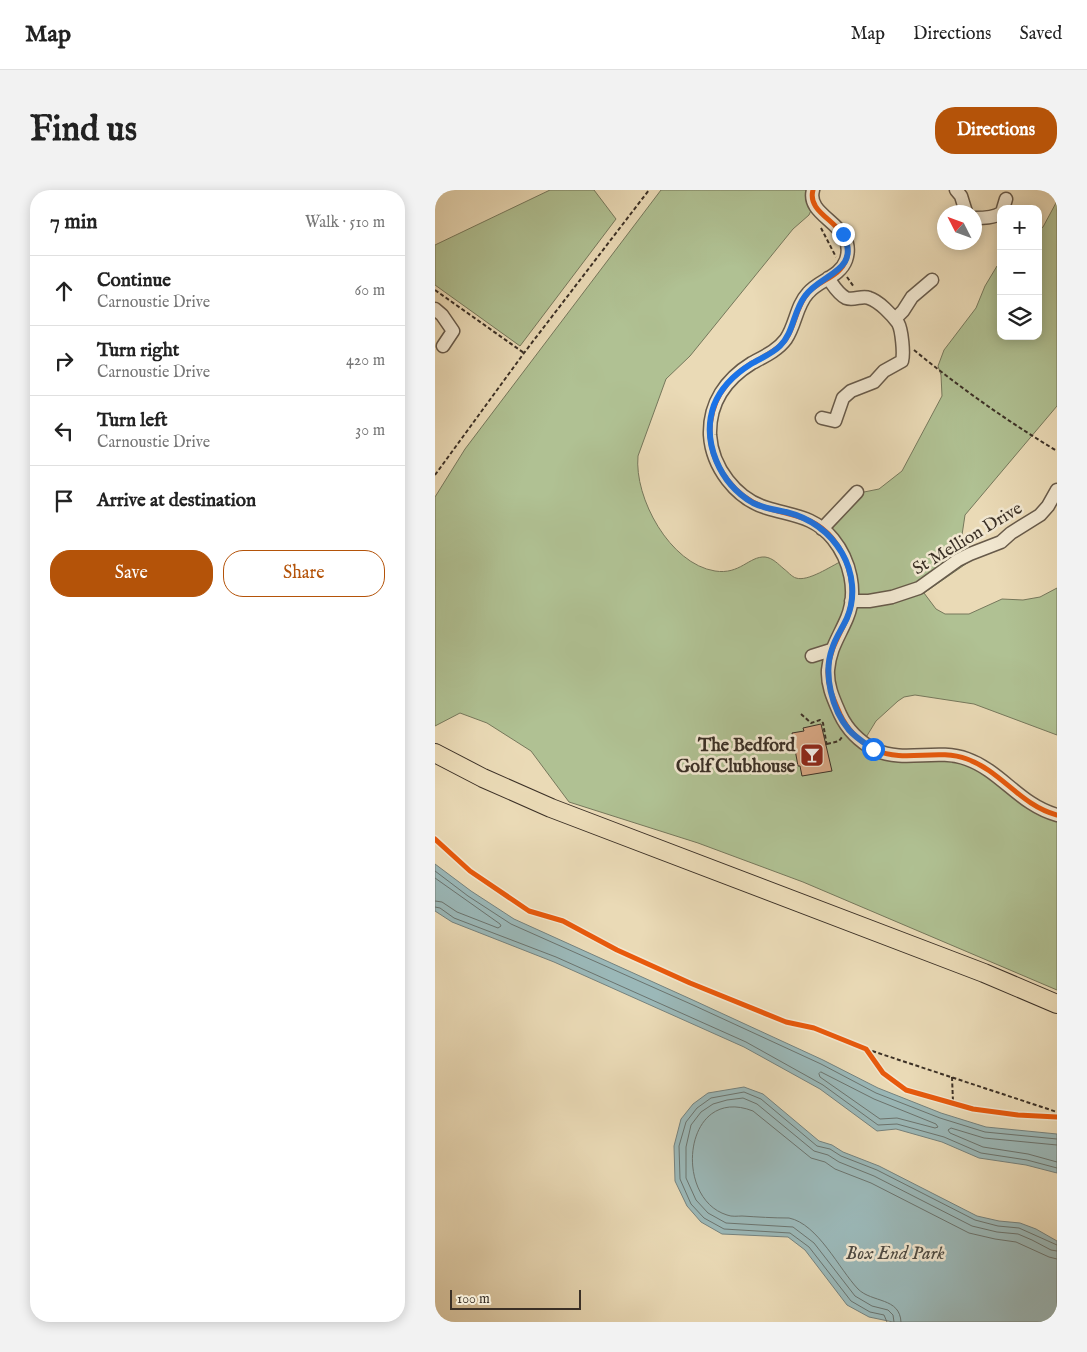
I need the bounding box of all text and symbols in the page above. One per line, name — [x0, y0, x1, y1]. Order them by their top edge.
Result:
text: Map — [25, 19, 71, 50]
text: Map — [851, 23, 885, 46]
text: Directions — [913, 23, 991, 46]
text: Saved — [1019, 23, 1062, 46]
button: Directions — [935, 107, 1057, 154]
text: Find us — [30, 108, 137, 153]
north arrow — [937, 205, 982, 250]
map controls — [997, 205, 1042, 340]
button: + — [997, 205, 1042, 250]
text: 7 min — [50, 209, 97, 236]
text: Walk · 510 m — [305, 213, 385, 233]
route end — [832, 223, 855, 246]
button: − — [997, 250, 1042, 295]
text: Continue — [97, 269, 171, 293]
icon: ahead — [50, 277, 78, 305]
text: 60 m — [355, 281, 385, 301]
text: Carnoustie Drive — [97, 293, 210, 313]
button: layers — [997, 295, 1042, 340]
text: Turn right — [97, 339, 179, 363]
icon: right — [50, 347, 78, 375]
text: 420 m — [346, 351, 385, 371]
text: Carnoustie Drive — [97, 363, 210, 383]
text: Turn left — [97, 409, 168, 433]
icon: left — [50, 417, 78, 445]
text: 30 m — [355, 421, 385, 441]
text: Carnoustie Drive — [97, 433, 210, 453]
icon: arrive — [50, 487, 78, 515]
text: Arrive at destination — [97, 489, 256, 513]
street label: St Mellion Drive — [909, 497, 1027, 581]
button: Save — [50, 550, 213, 597]
button: Share — [223, 550, 385, 597]
place label: The Bedford Golf Clubhouse — [676, 735, 796, 779]
route start — [862, 738, 885, 761]
bar icon: The Bedford Golf Clubhouse — [799, 742, 825, 768]
water label: Box End Park — [845, 1242, 945, 1266]
scale bar — [450, 1287, 581, 1310]
text: 100 m — [457, 1290, 490, 1308]

